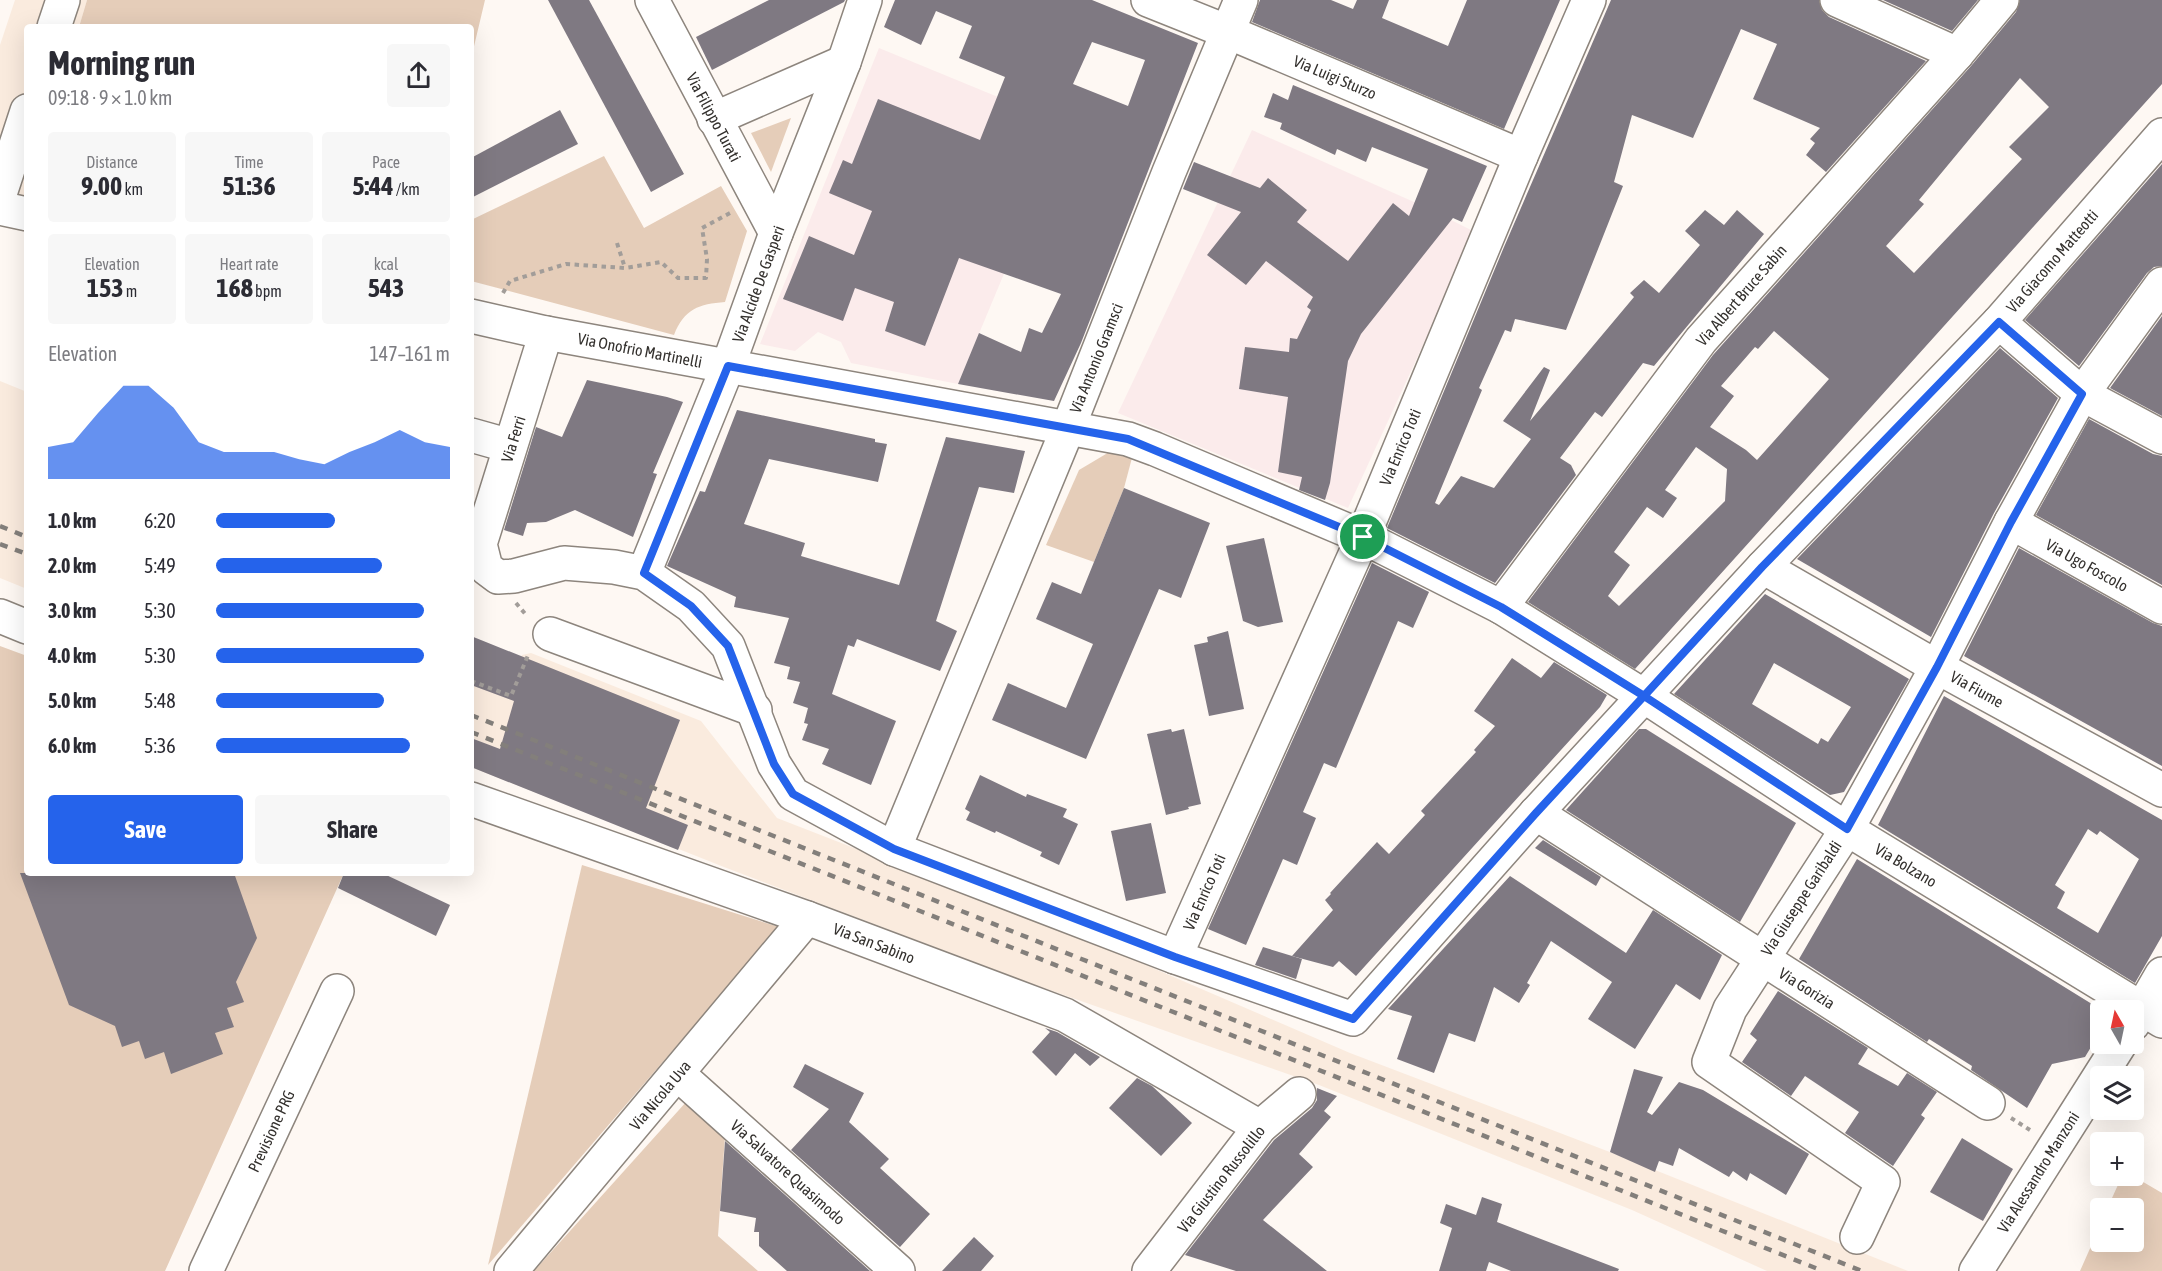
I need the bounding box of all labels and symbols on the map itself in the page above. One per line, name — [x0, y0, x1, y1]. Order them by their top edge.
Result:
street label: Via Luigi Sturzo — [1290, 51, 1379, 103]
street label: Via Filippo Turati — [682, 69, 745, 165]
street label: Via Giacomo Matteotti — [2002, 206, 2102, 316]
street label: Via Alcide De Gasperi — [729, 223, 788, 345]
street label: Via Albert Bruce Sabin — [1692, 241, 1790, 349]
street label: Via Antonio Gramsci — [1066, 300, 1126, 416]
street label: Via Onofrio Martinelli — [576, 329, 704, 371]
street label: Via Enrico Toti — [1376, 406, 1424, 488]
street label: Via Ferri — [497, 414, 529, 464]
pin — [1337, 511, 1388, 562]
street label: Via Ugo Foscolo — [2042, 535, 2131, 596]
street label: Via Fiume — [1947, 667, 2007, 711]
street label: Via Giuseppe Garibaldi — [1757, 837, 1846, 959]
street label: Via Bolzano — [1872, 840, 1940, 890]
street label: Via Enrico Toti — [1179, 851, 1229, 933]
street label: Via San Sabino — [831, 919, 917, 967]
street label: Via Gorizia — [1776, 964, 1838, 1012]
north arrow — [2090, 1000, 2144, 1054]
street label: Via Nicola Uva — [626, 1057, 694, 1133]
street label: Previsione PRG — [244, 1087, 298, 1175]
street label: Via Alessandro Manzoni — [1993, 1108, 2083, 1236]
street label: Via Salvatore Quasimodo — [727, 1116, 849, 1228]
street label: Via Giustino Russolillo — [1174, 1122, 1268, 1236]

